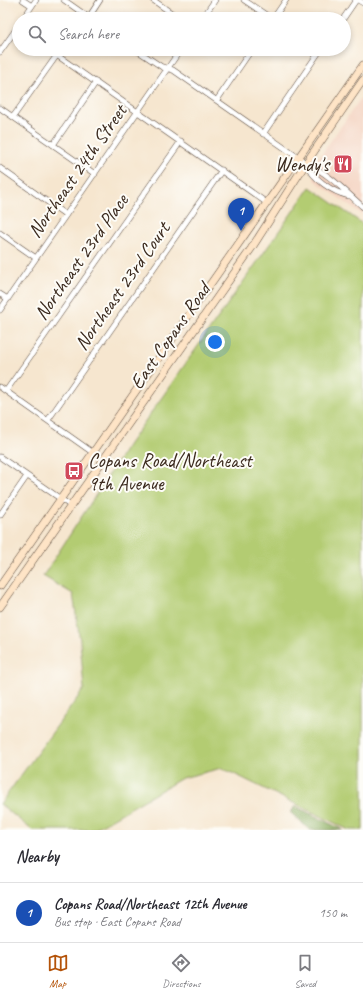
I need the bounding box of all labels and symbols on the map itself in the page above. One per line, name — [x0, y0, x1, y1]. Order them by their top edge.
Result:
street label: Northeast 24th Street — [22, 98, 134, 242]
place label: Wendy's — [275, 152, 331, 177]
restaurant icon: Wendy's — [332, 153, 354, 175]
street label: Northeast 23rd Place — [28, 188, 134, 325]
pin: 1 — [228, 198, 254, 231]
street label: Northeast 23rd Court — [69, 215, 177, 355]
street label: East Copans Road — [124, 275, 218, 394]
your location — [205, 332, 225, 352]
place label: Copans Road/Northeast 9th Avenue — [88, 448, 254, 496]
bus stop icon: Copans Road/Northeast 9th Avenue — [63, 460, 85, 482]

